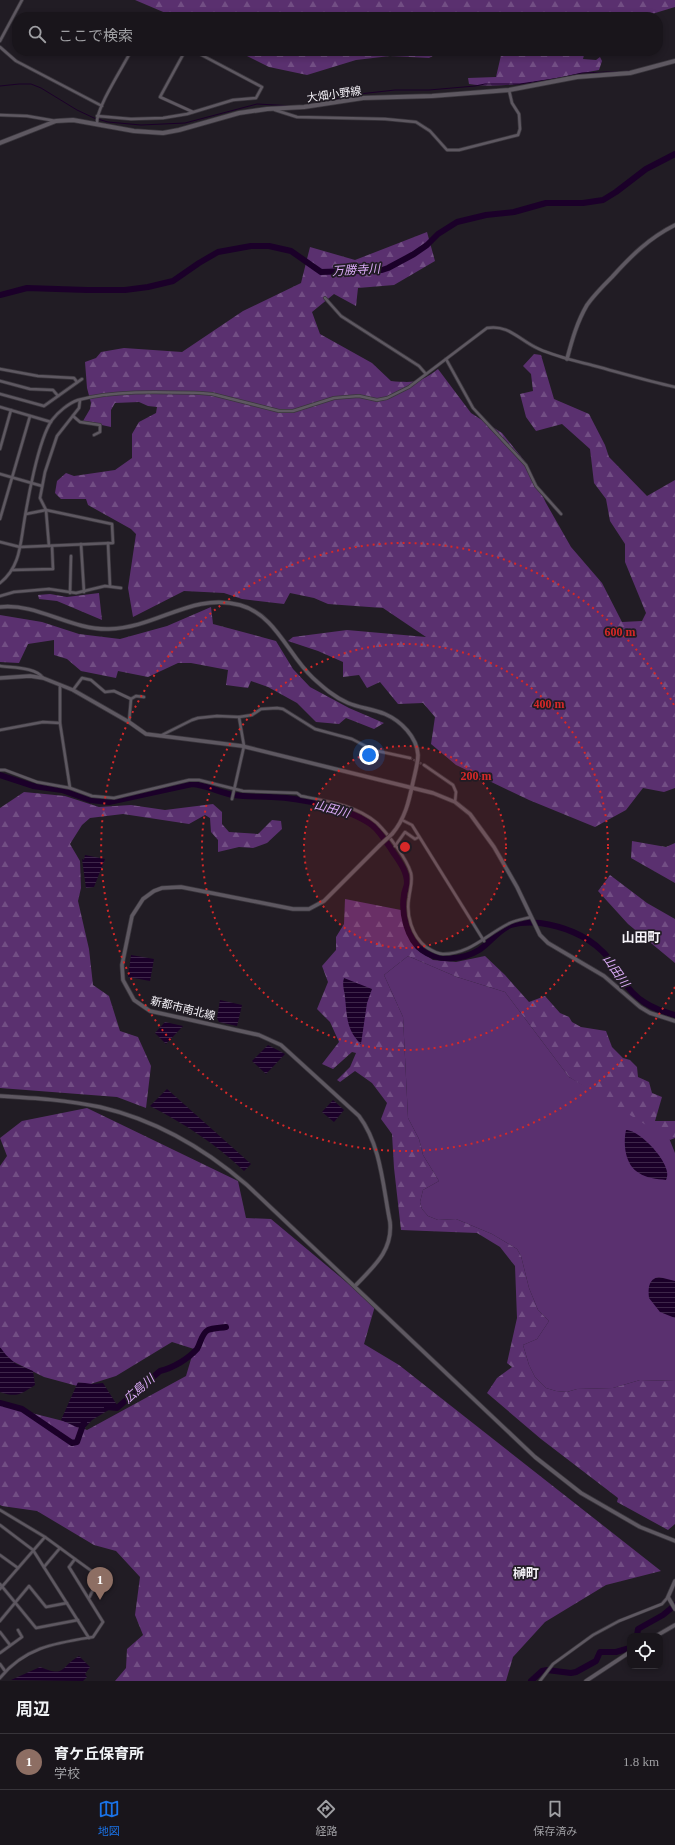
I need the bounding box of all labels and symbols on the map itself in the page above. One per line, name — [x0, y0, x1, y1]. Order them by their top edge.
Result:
street label: 大畑小野線 — [306, 84, 362, 104]
water label: 万勝寺川 — [332, 262, 382, 278]
text: 600 m — [605, 625, 636, 639]
text: 400 m — [534, 697, 565, 711]
your location — [359, 745, 379, 765]
text: 200 m — [461, 769, 492, 783]
water label: 山田川 — [313, 798, 353, 821]
centre of rings — [398, 840, 412, 854]
district label: 山田町 — [621, 930, 661, 945]
water label: 山田川 — [600, 952, 633, 991]
street label: 新都市南北線 — [150, 994, 216, 1022]
water label: 広島川 — [121, 1371, 159, 1406]
district label: 榊町 — [513, 1566, 539, 1581]
pin: 1 — [87, 1567, 113, 1600]

